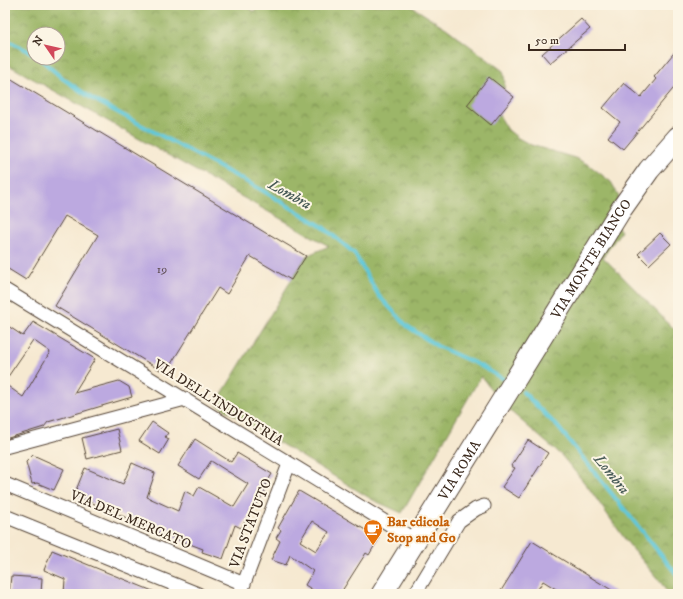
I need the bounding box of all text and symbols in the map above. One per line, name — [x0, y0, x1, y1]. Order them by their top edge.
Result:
north arrow — [26, 26, 66, 66]
scale bar — [529, 26, 625, 52]
text: N — [30, 33, 47, 49]
text: 50 m — [535, 33, 559, 48]
water label: Lombra — [264, 174, 315, 214]
street label: VIA MONTE BIANCO — [547, 196, 636, 323]
house number: 19 — [157, 262, 167, 277]
street label: VIA DELL'INDUSTRIA — [149, 355, 288, 451]
street label: VIA ROMA — [434, 436, 486, 505]
water label: Lombra — [589, 450, 634, 498]
street label: VIA STATUTO — [225, 476, 276, 572]
street label: VIA DEL MERCATO — [66, 486, 194, 554]
place label: Bar edicola Stop and Go — [387, 513, 456, 547]
cafe icon: Bar edicola Stop and Go — [362, 518, 384, 546]

